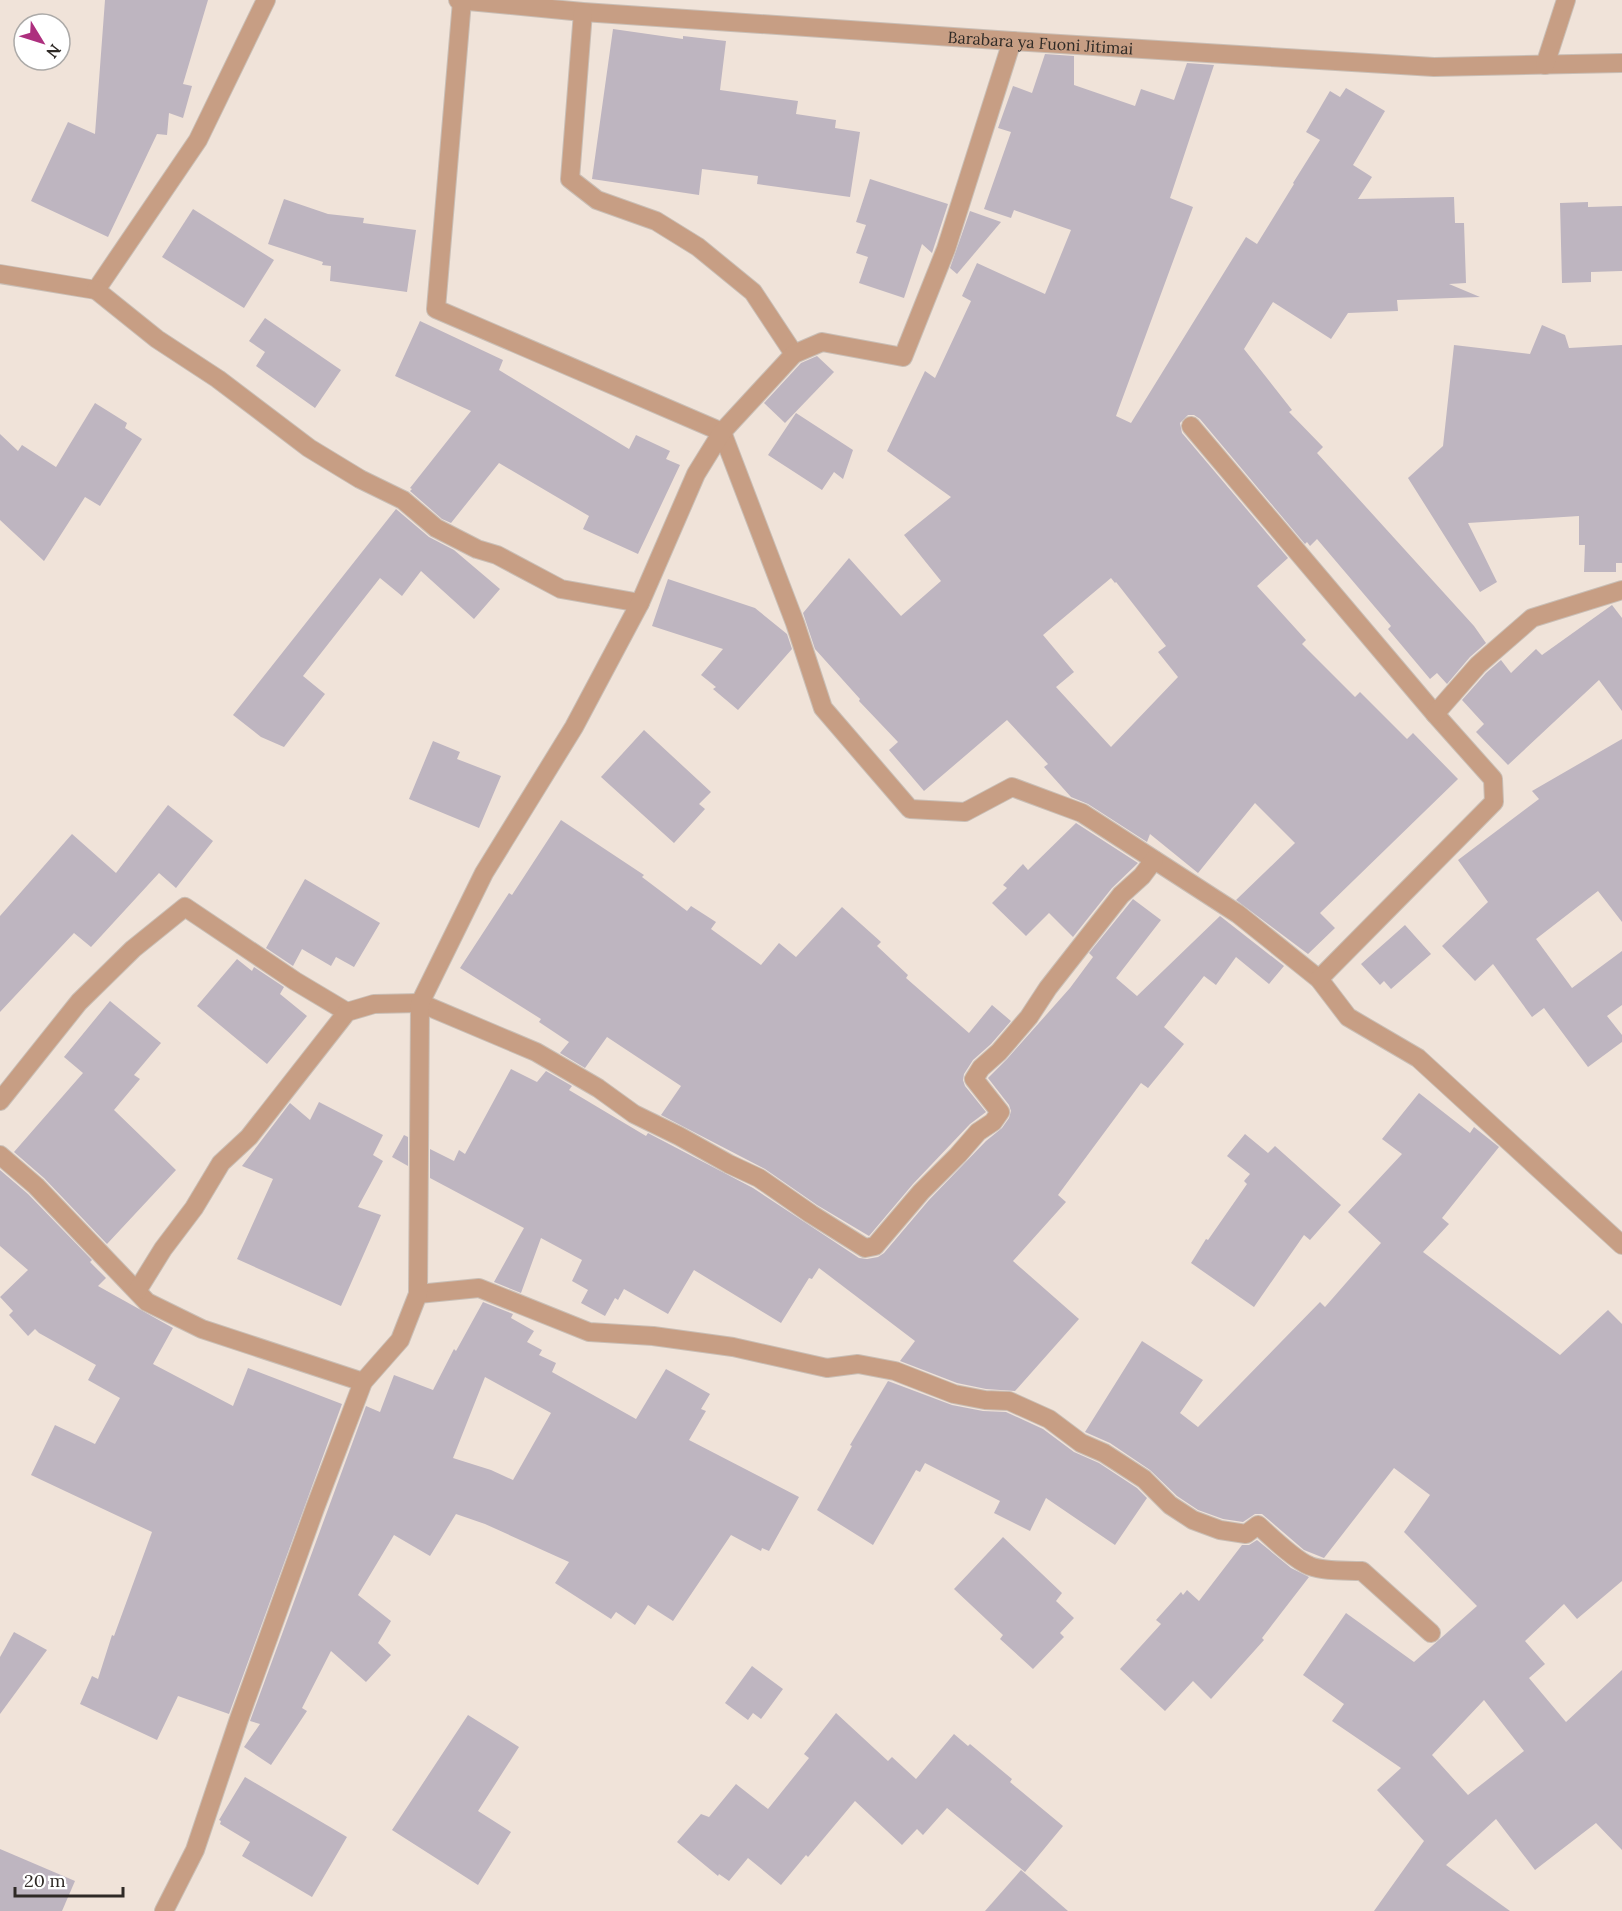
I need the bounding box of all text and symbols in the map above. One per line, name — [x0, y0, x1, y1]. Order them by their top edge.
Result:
north arrow — [12, 12, 72, 72]
street label: Barabara ya Fuoni Jitimai — [947, 27, 1134, 58]
text: N — [42, 40, 66, 62]
scale bar — [15, 1860, 123, 1898]
text: 20 m — [24, 1869, 66, 1892]

